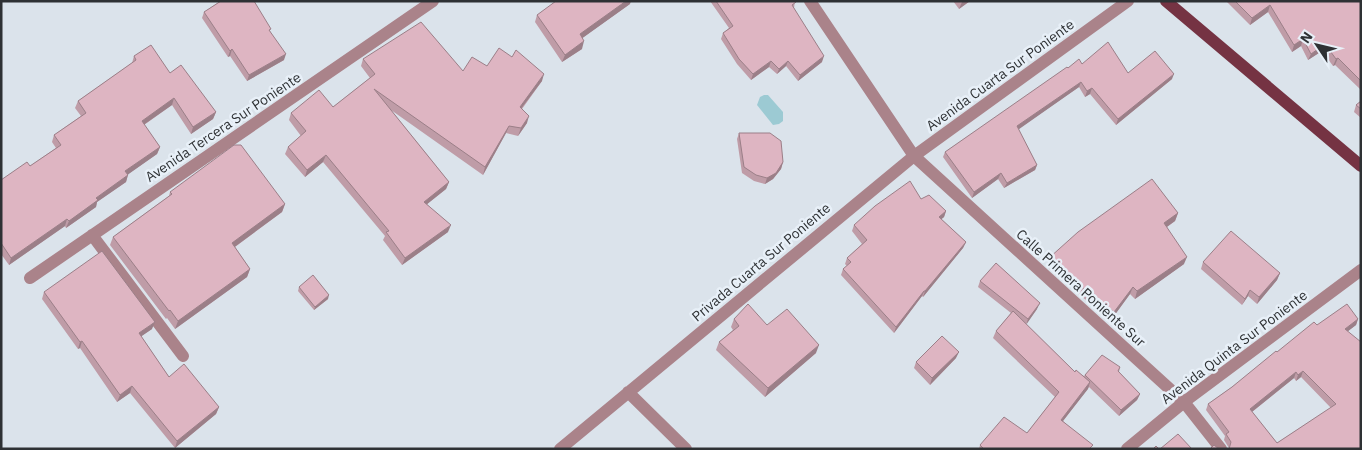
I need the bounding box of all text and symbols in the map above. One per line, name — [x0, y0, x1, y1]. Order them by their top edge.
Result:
street label: Avenida Cuarta Sur Poniente — [922, 15, 1078, 135]
north arrow — [1292, 20, 1342, 70]
text: N — [1296, 28, 1317, 47]
street label: Avenida Tercera Sur Poniente — [142, 68, 305, 186]
street label: Privada Cuarta Sur Poniente — [688, 199, 834, 325]
street label: Calle Primera Poniente Sur — [1013, 225, 1149, 351]
street label: Avenida Quinta Sur Poniente — [1157, 286, 1311, 408]

